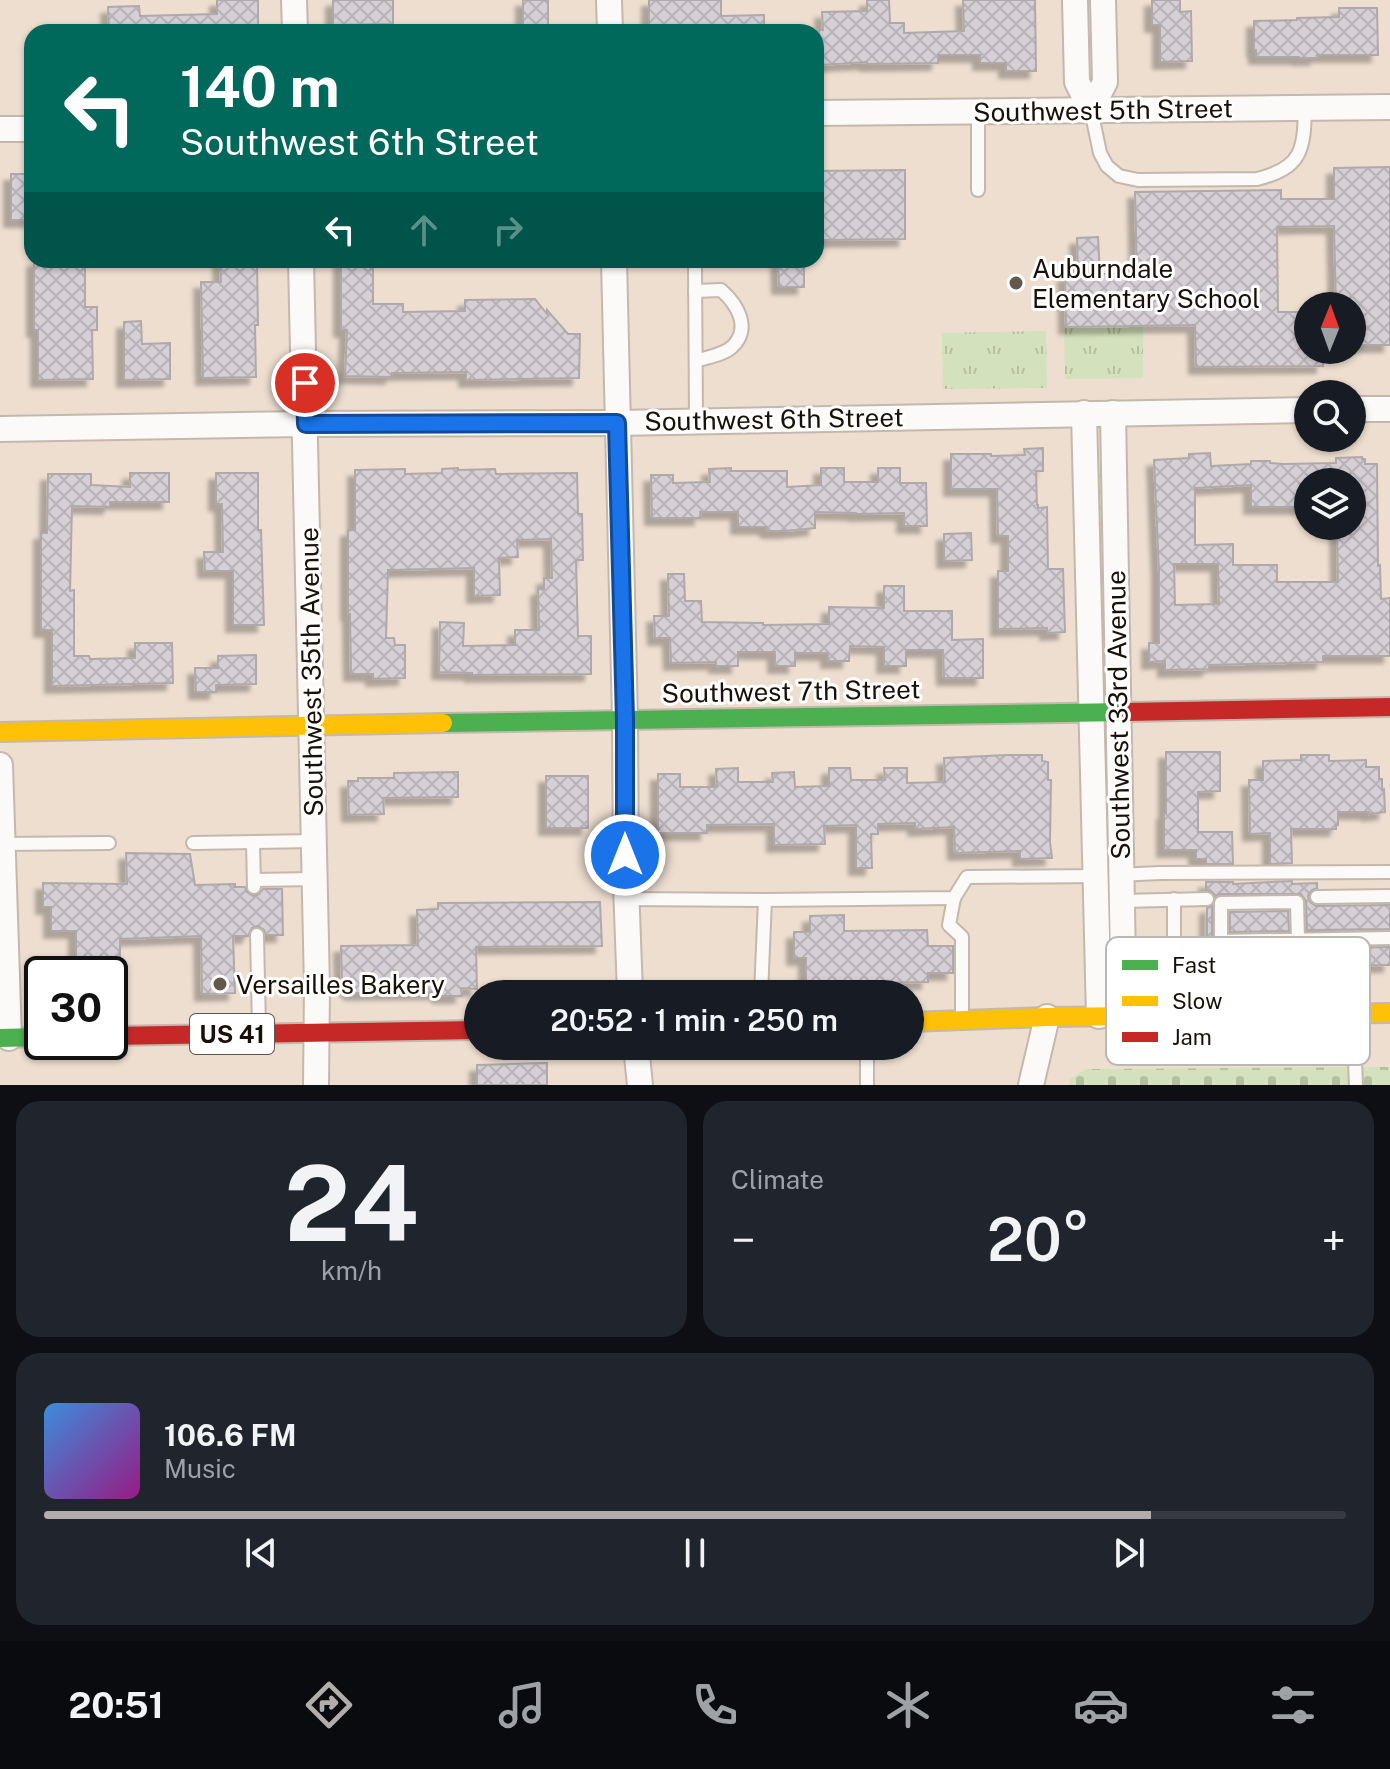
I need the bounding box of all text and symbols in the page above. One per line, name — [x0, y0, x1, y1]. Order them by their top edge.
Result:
text: 140 m — [180, 54, 340, 120]
icon: left — [48, 56, 152, 160]
street label: Southwest 5th Street — [973, 92, 1233, 128]
text: Southwest 6th Street — [180, 121, 539, 163]
icon: left — [318, 208, 362, 252]
icon: ahead — [402, 208, 446, 252]
icon: right — [486, 208, 530, 252]
place label: Auburndale Elementary School — [1032, 253, 1260, 314]
marker: Auburndale Elementary School — [1007, 274, 1025, 292]
north arrow — [1294, 292, 1366, 364]
map controls — [1294, 292, 1366, 540]
pin — [271, 349, 339, 417]
icon: arrive — [283, 361, 327, 405]
button: search — [1294, 380, 1366, 452]
street label: Southwest 6th Street — [644, 401, 904, 437]
button: layers — [1294, 468, 1366, 540]
street label: Southwest 35th Avenue — [293, 527, 329, 817]
street label: Southwest 33rd Avenue — [1100, 570, 1136, 860]
street label: Southwest 7th Street — [661, 673, 921, 709]
position arrow — [583, 813, 667, 897]
legend — [1106, 937, 1370, 1065]
text: Fast — [1172, 952, 1216, 978]
speed limit sign: 30 — [24, 956, 128, 1060]
place label: Versailles Bakery — [236, 969, 445, 1000]
marker: Versailles Bakery — [211, 975, 229, 993]
text: Slow — [1172, 988, 1222, 1014]
text: 20:52 · 1 min · 250 m — [550, 1002, 838, 1038]
road number: US 41 — [190, 1014, 274, 1054]
text: Jam — [1172, 1024, 1212, 1050]
text: 24 — [284, 1142, 419, 1264]
text: Climate — [731, 1164, 824, 1195]
text: 20° — [987, 1204, 1090, 1275]
text: − — [731, 1214, 755, 1266]
text: + — [1322, 1214, 1346, 1266]
text: km/h — [321, 1255, 382, 1286]
text: 106.6 FM — [164, 1417, 297, 1453]
text: Music — [164, 1453, 236, 1484]
icon: previous — [239, 1531, 283, 1575]
icon: pause — [673, 1531, 717, 1575]
icon: next — [1107, 1531, 1151, 1575]
icon: directions — [301, 1677, 357, 1733]
icon: music — [494, 1677, 550, 1733]
icon: phone — [687, 1677, 743, 1733]
icon: climate — [880, 1677, 936, 1733]
icon: car — [1073, 1677, 1129, 1733]
icon: filters — [1265, 1677, 1321, 1733]
text: 20:51 — [68, 1684, 164, 1726]

